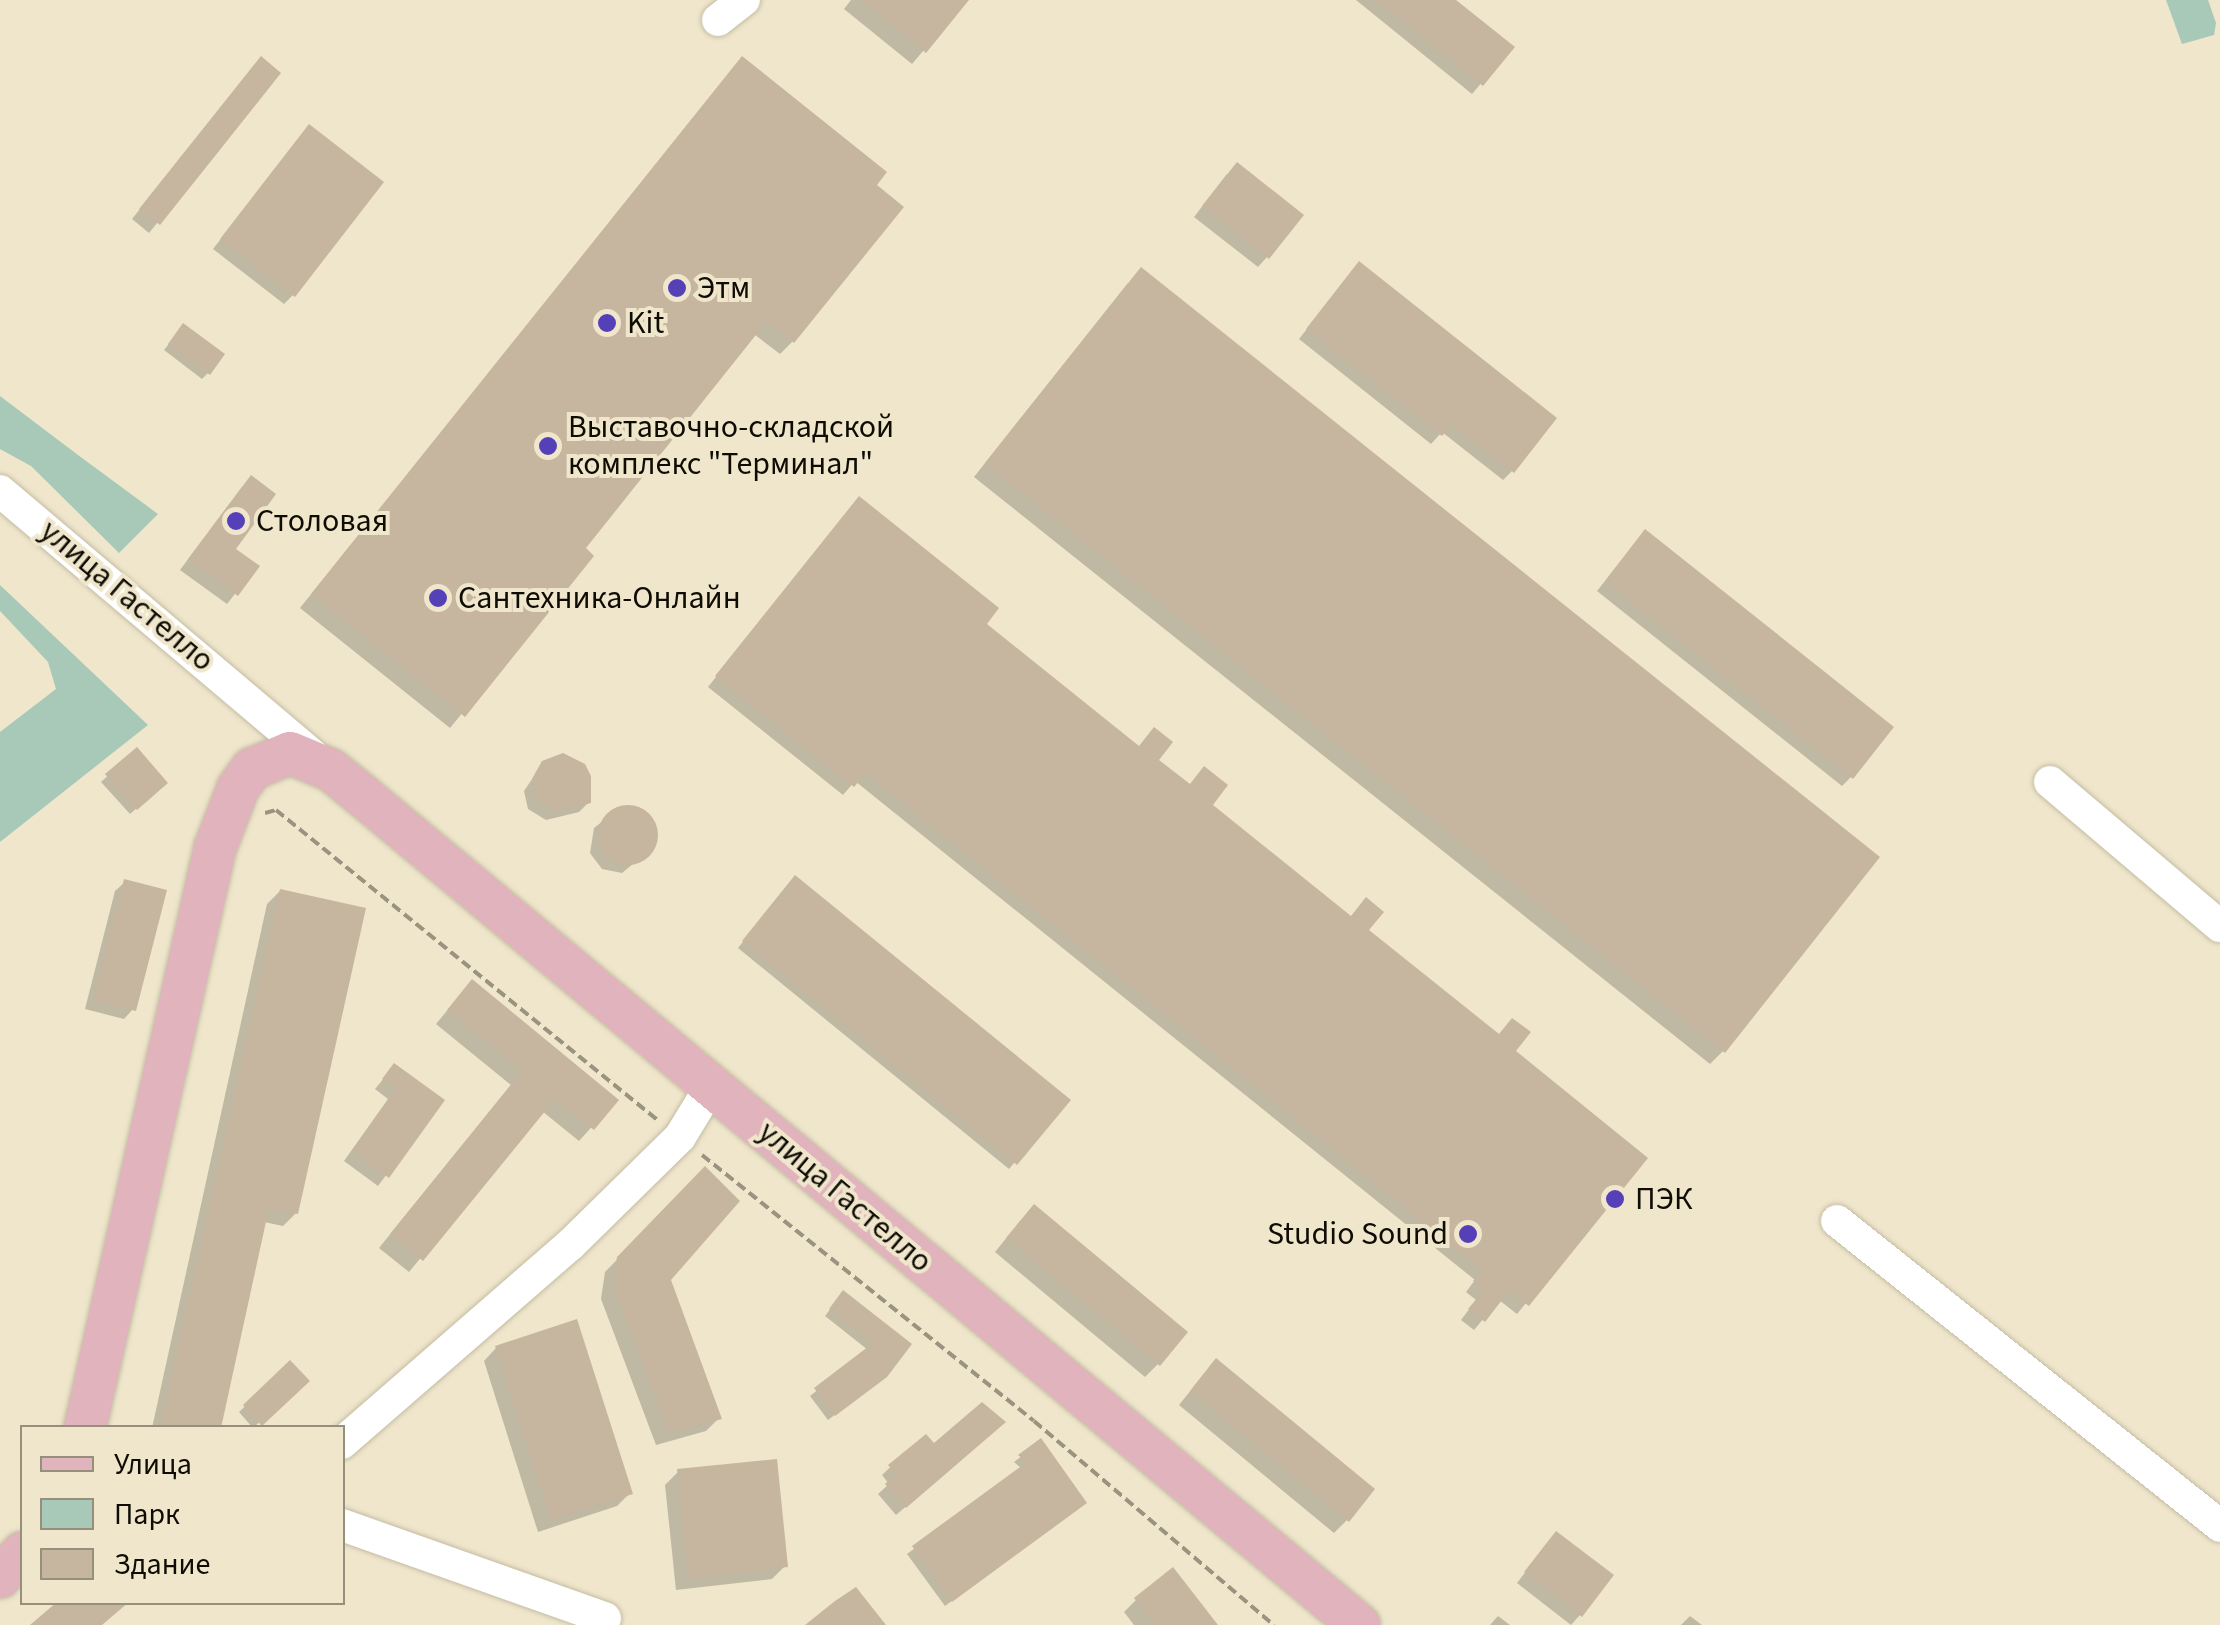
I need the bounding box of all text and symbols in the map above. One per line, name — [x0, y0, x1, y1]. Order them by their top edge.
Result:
place label: Этм — [697, 269, 750, 307]
marker: Этм — [666, 277, 688, 299]
place label: Kit — [627, 304, 664, 342]
marker: Kit — [596, 312, 618, 334]
place label: Выставочно-складской комплекс "Терминал" — [568, 409, 894, 484]
marker: Выставочно-складской комплекс "Терминал" — [537, 435, 559, 457]
place label: Столовая — [256, 502, 388, 540]
marker: Столовая — [225, 510, 247, 532]
street label: улица Гастелло — [32, 512, 222, 680]
place label: Сантехника-Онлайн — [458, 579, 741, 617]
marker: Сантехника-Онлайн — [427, 587, 449, 609]
street label: улица Гастелло — [750, 1113, 940, 1281]
place label: ПЭК — [1635, 1180, 1692, 1218]
marker: ПЭК — [1604, 1188, 1626, 1210]
place label: Studio Sound — [1267, 1215, 1448, 1253]
marker: Studio Sound — [1457, 1223, 1479, 1245]
legend — [20, 1425, 345, 1605]
text: Улица — [114, 1443, 192, 1486]
text: Парк — [114, 1493, 180, 1536]
text: Здание — [114, 1543, 210, 1586]

